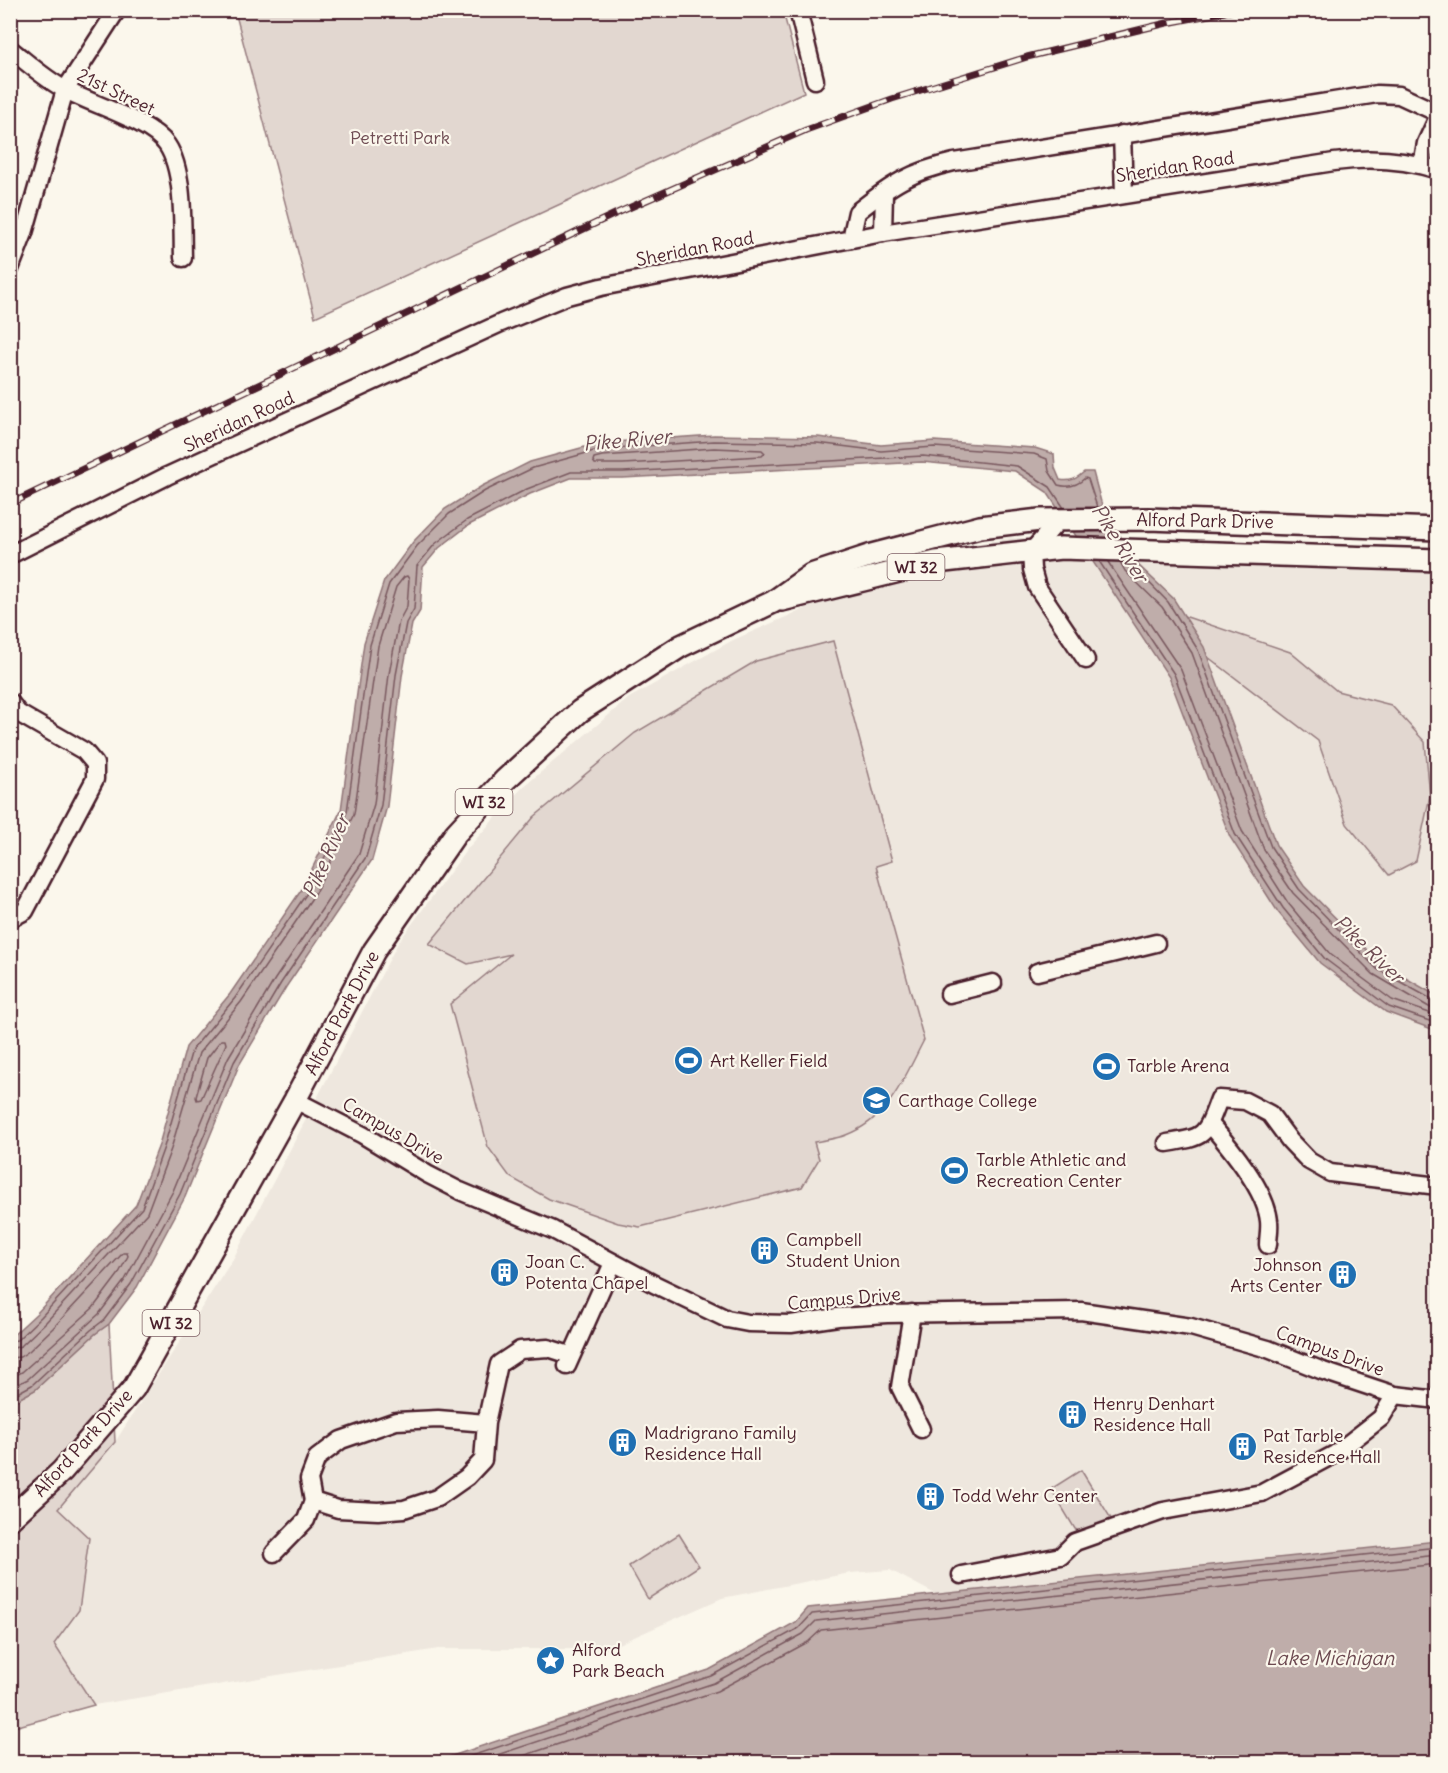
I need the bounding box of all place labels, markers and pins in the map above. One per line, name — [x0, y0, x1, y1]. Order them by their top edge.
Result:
sports icon: Art Keller Field — [673, 1045, 705, 1077]
place label: Art Keller Field — [710, 1049, 828, 1072]
sports icon: Tarble Arena — [1090, 1050, 1122, 1082]
place label: Tarble Arena — [1127, 1054, 1230, 1077]
school or university icon: Carthage College — [861, 1085, 893, 1117]
place label: Carthage College — [898, 1089, 1037, 1112]
place label: Tarble Athletic and Recreation Center — [976, 1148, 1127, 1192]
sports icon: Tarble Athletic and Recreation Center — [939, 1154, 971, 1186]
place label: Campbell Student Union — [786, 1228, 900, 1272]
building icon: Campbell Student Union — [749, 1234, 781, 1266]
place label: Joan C. Potenta Chapel — [525, 1250, 648, 1294]
place label: Johnson Arts Center — [1230, 1253, 1323, 1297]
building icon: Joan C. Potenta Chapel — [488, 1256, 520, 1288]
building icon: Johnson Arts Center — [1327, 1259, 1359, 1291]
place label: Henry Denhart Residence Hall — [1093, 1392, 1215, 1436]
building icon: Henry Denhart Residence Hall — [1056, 1398, 1088, 1430]
place label: Madrigrano Family Residence Hall — [644, 1421, 797, 1465]
place label: Pat Tarble Residence Hall — [1263, 1424, 1381, 1468]
building icon: Madrigrano Family Residence Hall — [607, 1427, 639, 1459]
building icon: Pat Tarble Residence Hall — [1226, 1430, 1258, 1462]
building icon: Todd Wehr Center — [915, 1480, 947, 1512]
place label: Todd Wehr Center — [952, 1484, 1098, 1507]
place label: Alford Park Beach — [572, 1638, 665, 1682]
place icon: Alford Park Beach — [535, 1644, 567, 1676]

